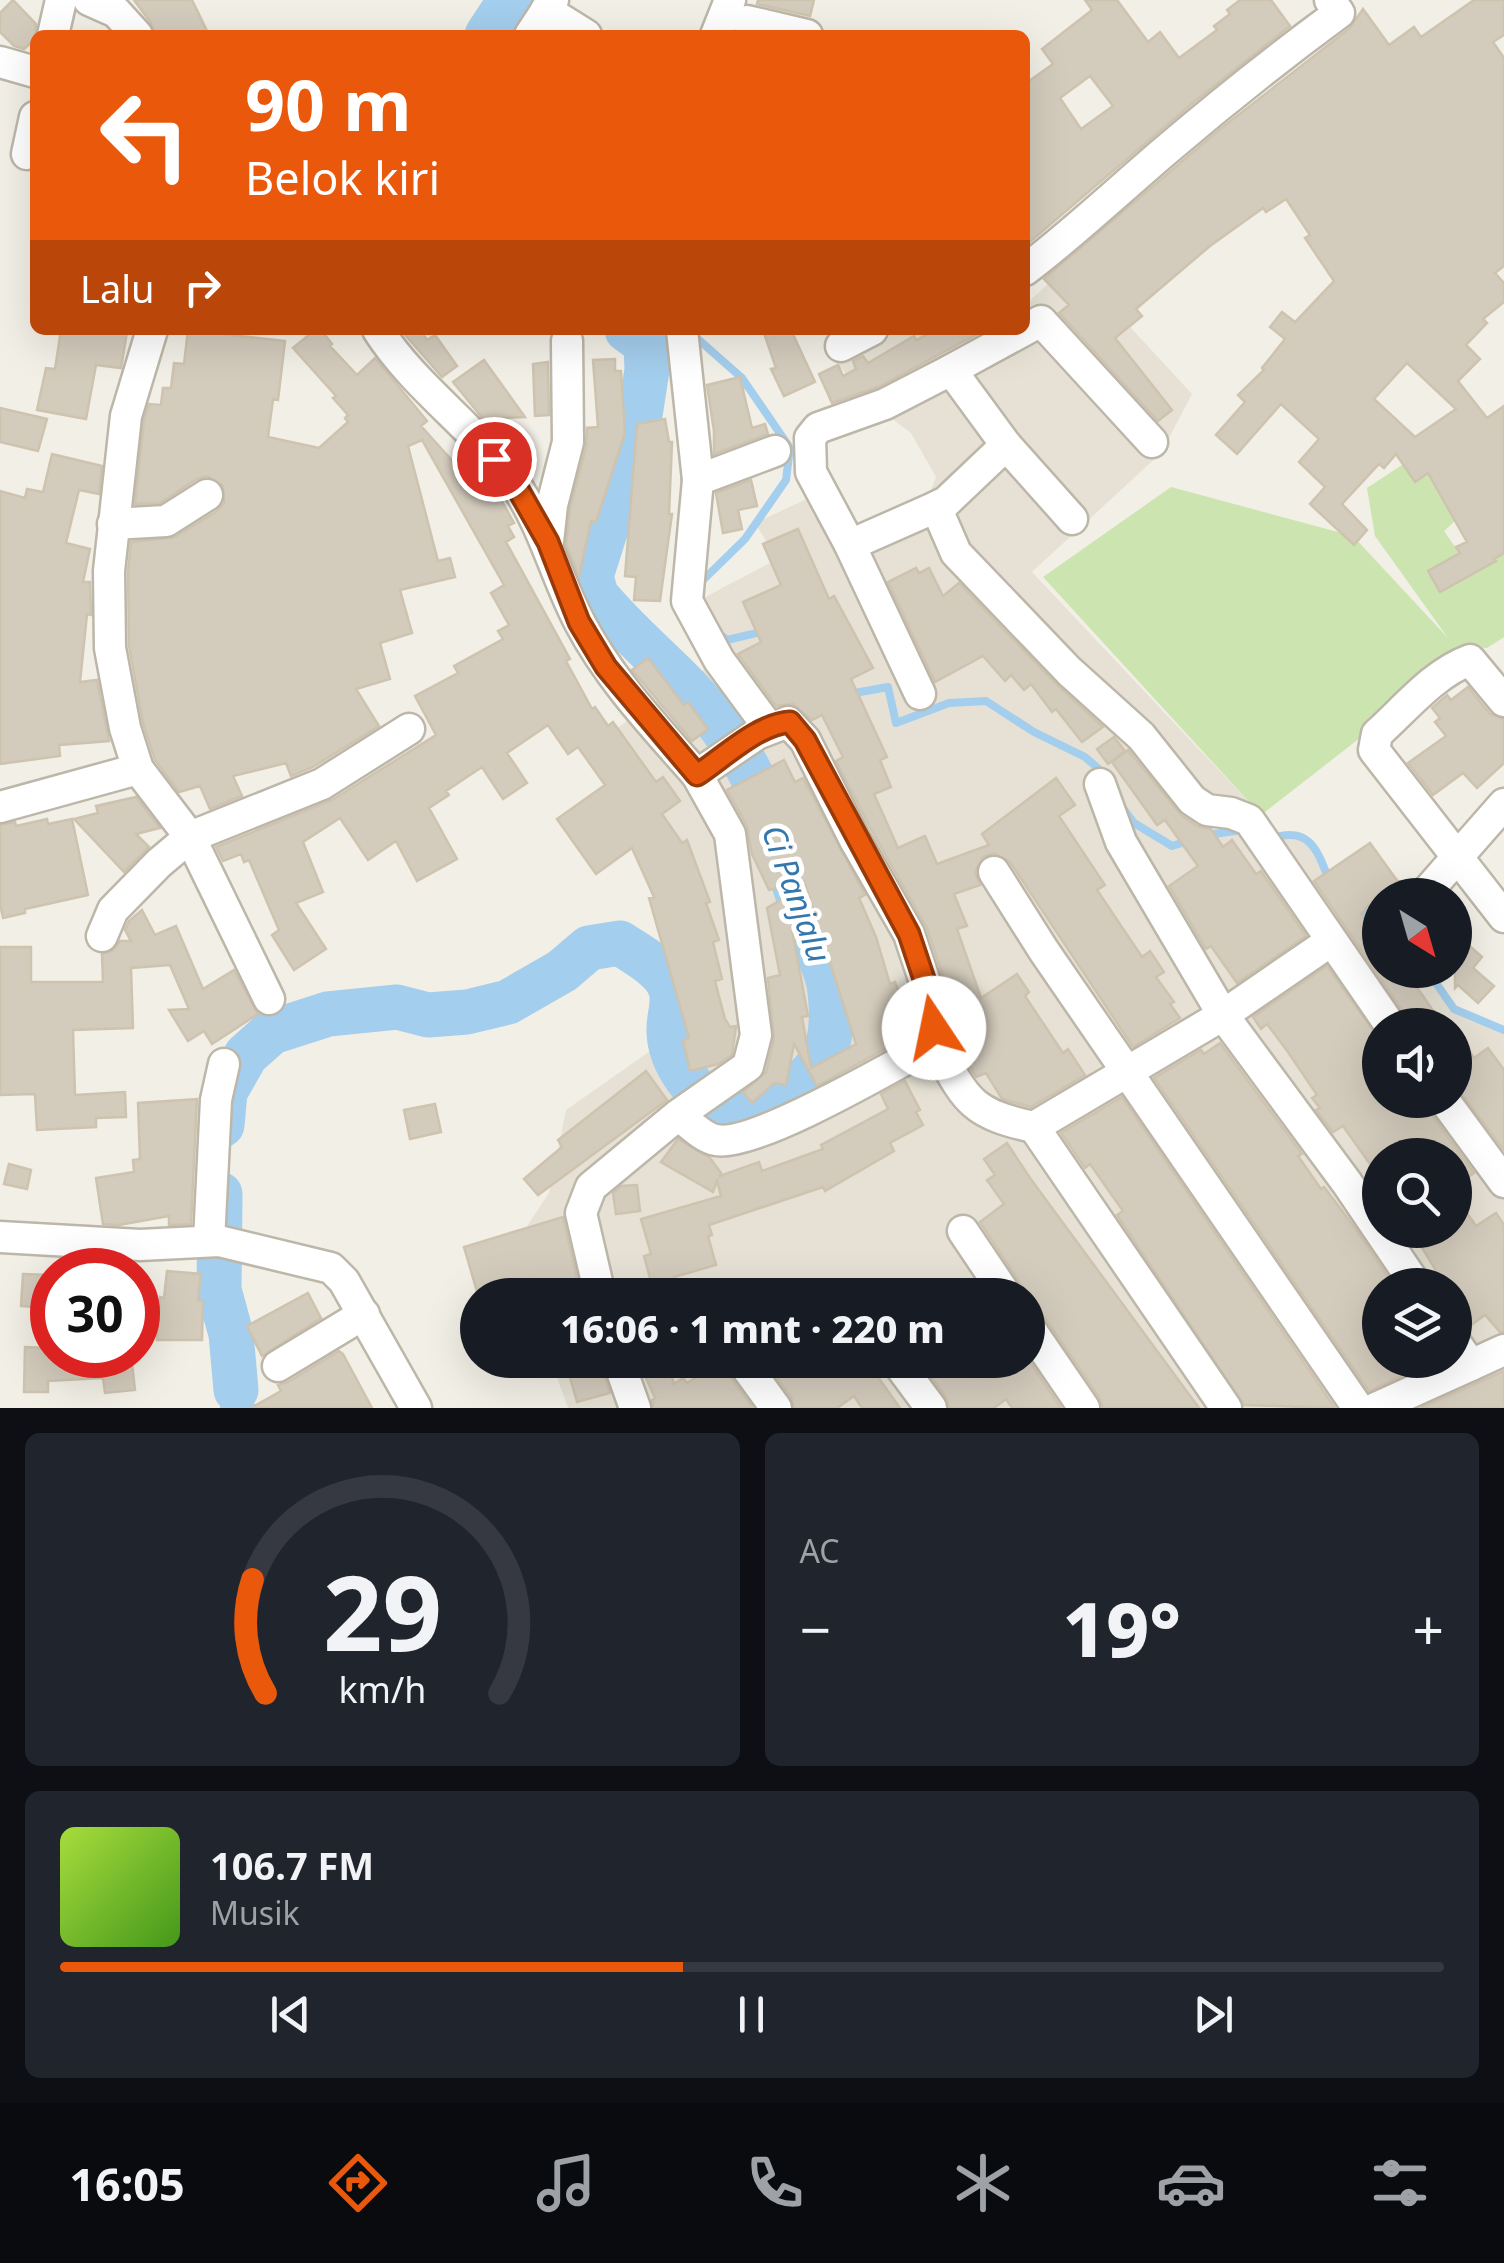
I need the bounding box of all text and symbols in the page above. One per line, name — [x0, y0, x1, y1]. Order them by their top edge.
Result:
text: 90 m — [245, 56, 412, 152]
icon: left — [80, 70, 210, 200]
text: Belok kiri — [245, 147, 440, 208]
icon: right — [175, 260, 230, 315]
text: Lalu — [80, 262, 155, 314]
pin — [452, 417, 537, 502]
icon: arrive — [467, 432, 522, 487]
water label: Ci Panjalu — [753, 819, 842, 968]
north arrow — [1362, 878, 1472, 988]
map controls — [1362, 878, 1472, 1378]
position arrow — [882, 976, 986, 1080]
button: sound — [1362, 1008, 1472, 1118]
button: search — [1362, 1138, 1472, 1248]
speed limit sign: 30 — [30, 1248, 160, 1378]
button: layers — [1362, 1268, 1472, 1378]
text: 16:06 · 1 mnt · 220 m — [560, 1302, 945, 1354]
text: AC — [800, 1529, 840, 1572]
text: 29 — [323, 1540, 442, 1681]
text: 19° — [1063, 1577, 1181, 1679]
text: − — [800, 1591, 831, 1666]
text: + — [1413, 1591, 1444, 1666]
text: km/h — [338, 1665, 426, 1713]
text: 106.7 FM — [210, 1839, 374, 1891]
text: Musik — [210, 1891, 299, 1934]
icon: previous — [263, 1987, 318, 2042]
icon: pause — [724, 1987, 779, 2042]
icon: next — [1186, 1987, 1241, 2042]
icon: directions — [323, 2148, 393, 2218]
icon: music — [531, 2148, 601, 2218]
icon: phone — [740, 2148, 810, 2218]
icon: climate — [948, 2148, 1018, 2218]
icon: car — [1156, 2148, 1226, 2218]
icon: filters — [1365, 2148, 1435, 2218]
text: 16:05 — [69, 2153, 185, 2214]

